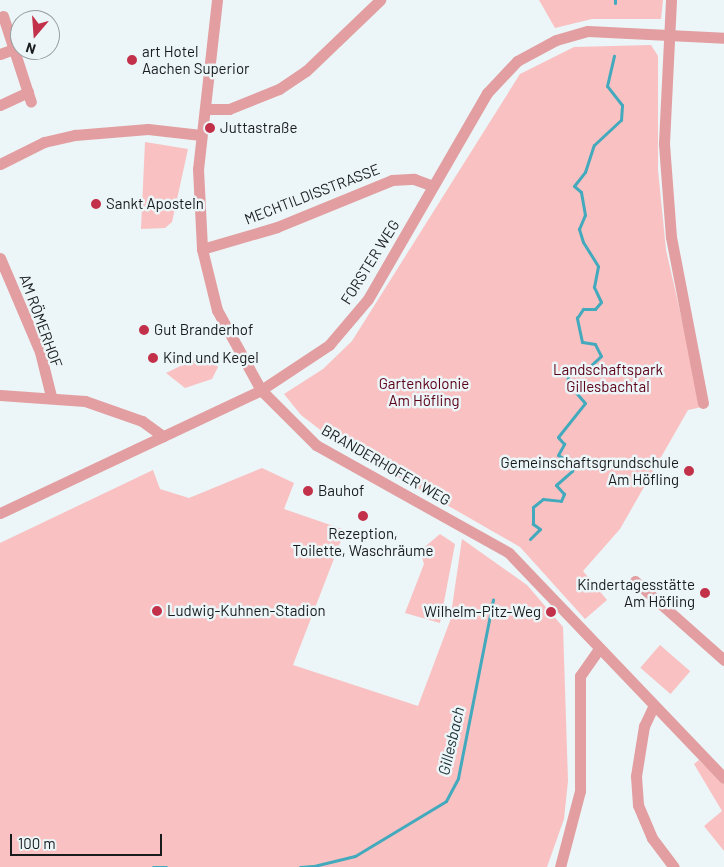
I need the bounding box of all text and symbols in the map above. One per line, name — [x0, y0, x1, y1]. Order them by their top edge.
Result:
north arrow — [10, 10, 60, 60]
text: N — [23, 39, 38, 58]
place label: art Hotel Aachen Superior — [142, 42, 250, 77]
marker: art Hotel Aachen Superior — [126, 54, 138, 66]
place label: Juttastraße — [220, 119, 297, 137]
marker: Juttastraße — [204, 122, 216, 134]
street label: MECHTILDISSTRASSE — [242, 160, 382, 228]
place label: Sankt Aposteln — [106, 195, 204, 213]
marker: Sankt Aposteln — [90, 198, 102, 210]
street label: FORSTER WEG — [337, 216, 403, 308]
street label: AM RÖMERHOF — [16, 272, 66, 370]
place label: Gut Branderhof — [154, 321, 253, 339]
marker: Gut Branderhof — [138, 324, 150, 336]
place label: Kind und Kegel — [163, 349, 259, 367]
marker: Kind und Kegel — [147, 352, 159, 364]
park label: Landschaftspark Gillesbachtal — [553, 360, 663, 395]
park label: Gartenkolonie Am Höfling — [379, 374, 469, 409]
street label: BRANDERHOFER WEG — [318, 421, 454, 509]
place label: Gemeinschaftsgrundschule Am Höfling — [501, 453, 679, 488]
marker: Gemeinschaftsgrundschule Am Höfling — [683, 465, 695, 477]
place label: Bauhof — [318, 482, 364, 500]
marker: Bauhof — [302, 485, 314, 497]
marker: Rezeption, Toilette, Waschräume — [357, 510, 369, 522]
place label: Rezeption, Toilette, Waschräume — [293, 524, 433, 559]
place label: Kindertagesstätte Am Höfling — [577, 575, 695, 610]
marker: Kindertagesstätte Am Höfling — [699, 587, 711, 599]
place label: Ludwig-Kuhnen-Stadion — [167, 602, 326, 620]
place label: Wilhelm-Pitz-Weg — [424, 603, 541, 621]
marker: Ludwig-Kuhnen-Stadion — [151, 605, 163, 617]
marker: Wilhelm-Pitz-Weg — [545, 606, 557, 618]
water label: Gillesbach — [434, 705, 468, 777]
scale bar — [12, 824, 165, 856]
text: 100 m — [18, 834, 56, 852]

